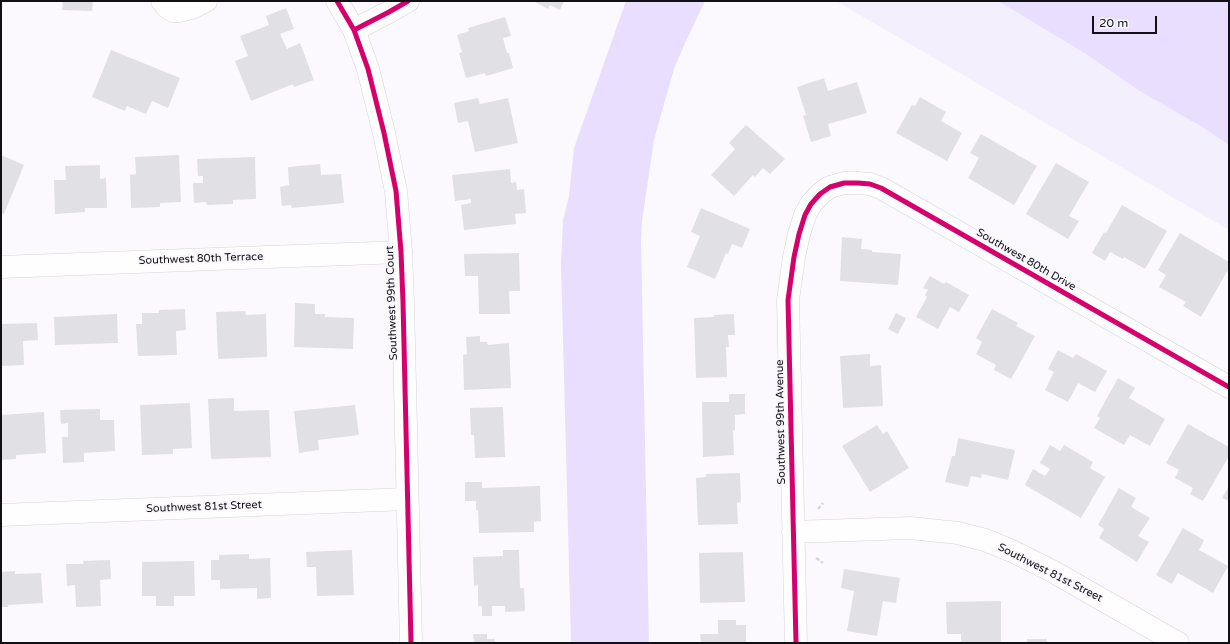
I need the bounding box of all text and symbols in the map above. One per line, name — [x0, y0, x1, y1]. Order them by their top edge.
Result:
scale bar — [1094, 8, 1159, 34]
text: 20 m — [1099, 16, 1128, 30]
street label: Southwest 80th Drive — [974, 226, 1078, 294]
street label: Southwest 99th Court — [383, 245, 401, 361]
street label: Southwest 80th Terrace — [139, 250, 263, 268]
street label: Southwest 99th Avenue — [773, 359, 789, 485]
street label: Southwest 81st Street — [146, 498, 262, 516]
street label: Southwest 81st Street — [995, 541, 1105, 605]

